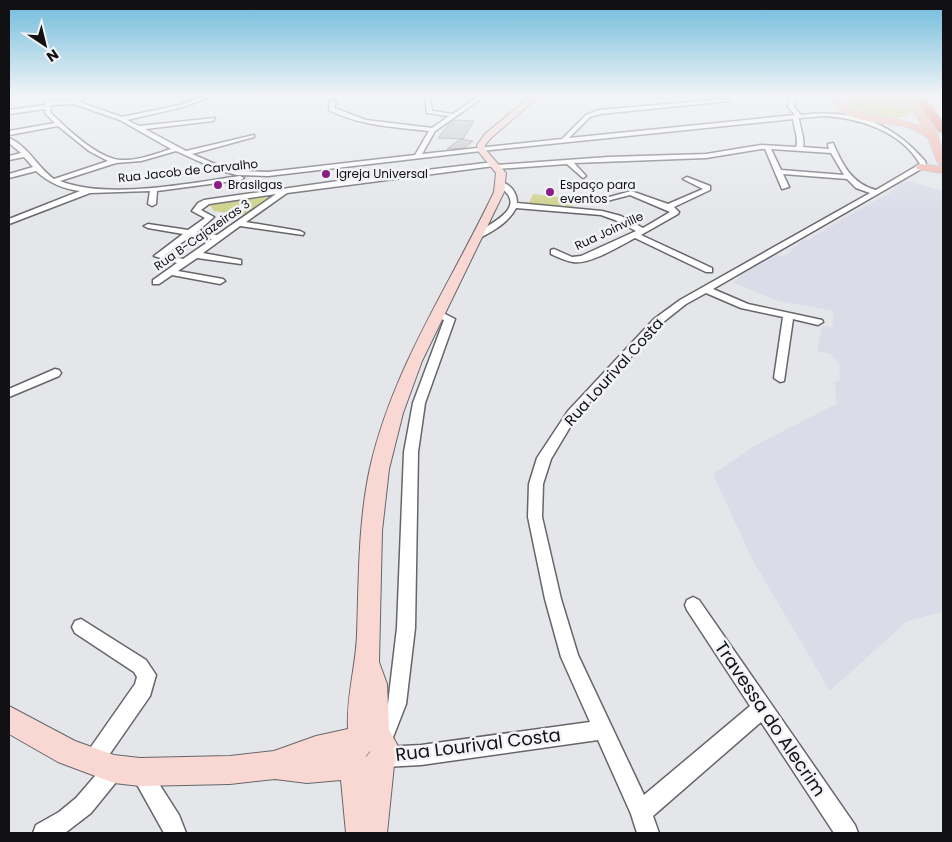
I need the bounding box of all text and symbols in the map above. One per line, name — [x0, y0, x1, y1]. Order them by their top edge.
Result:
north arrow — [20, 20, 70, 70]
text: N — [42, 44, 63, 67]
street label: Rua Jacob de Carvalho — [117, 155, 259, 186]
place label: Igreja Universal — [336, 165, 428, 182]
marker: Igreja Universal — [320, 168, 332, 180]
place label: Brasilgas — [228, 176, 283, 193]
place label: Espaço para eventos — [560, 176, 636, 207]
marker: Brasilgas — [212, 179, 224, 191]
marker: Espaço para eventos — [544, 186, 556, 198]
street label: Rua B-Cajazeiras 3 — [150, 195, 253, 274]
street label: Rua Joinville — [572, 207, 646, 254]
street label: Rua Lourival Costa — [559, 313, 668, 430]
street label: Travessa do Alecrim — [709, 636, 832, 801]
street label: Rua Lourival Costa — [394, 722, 562, 767]

